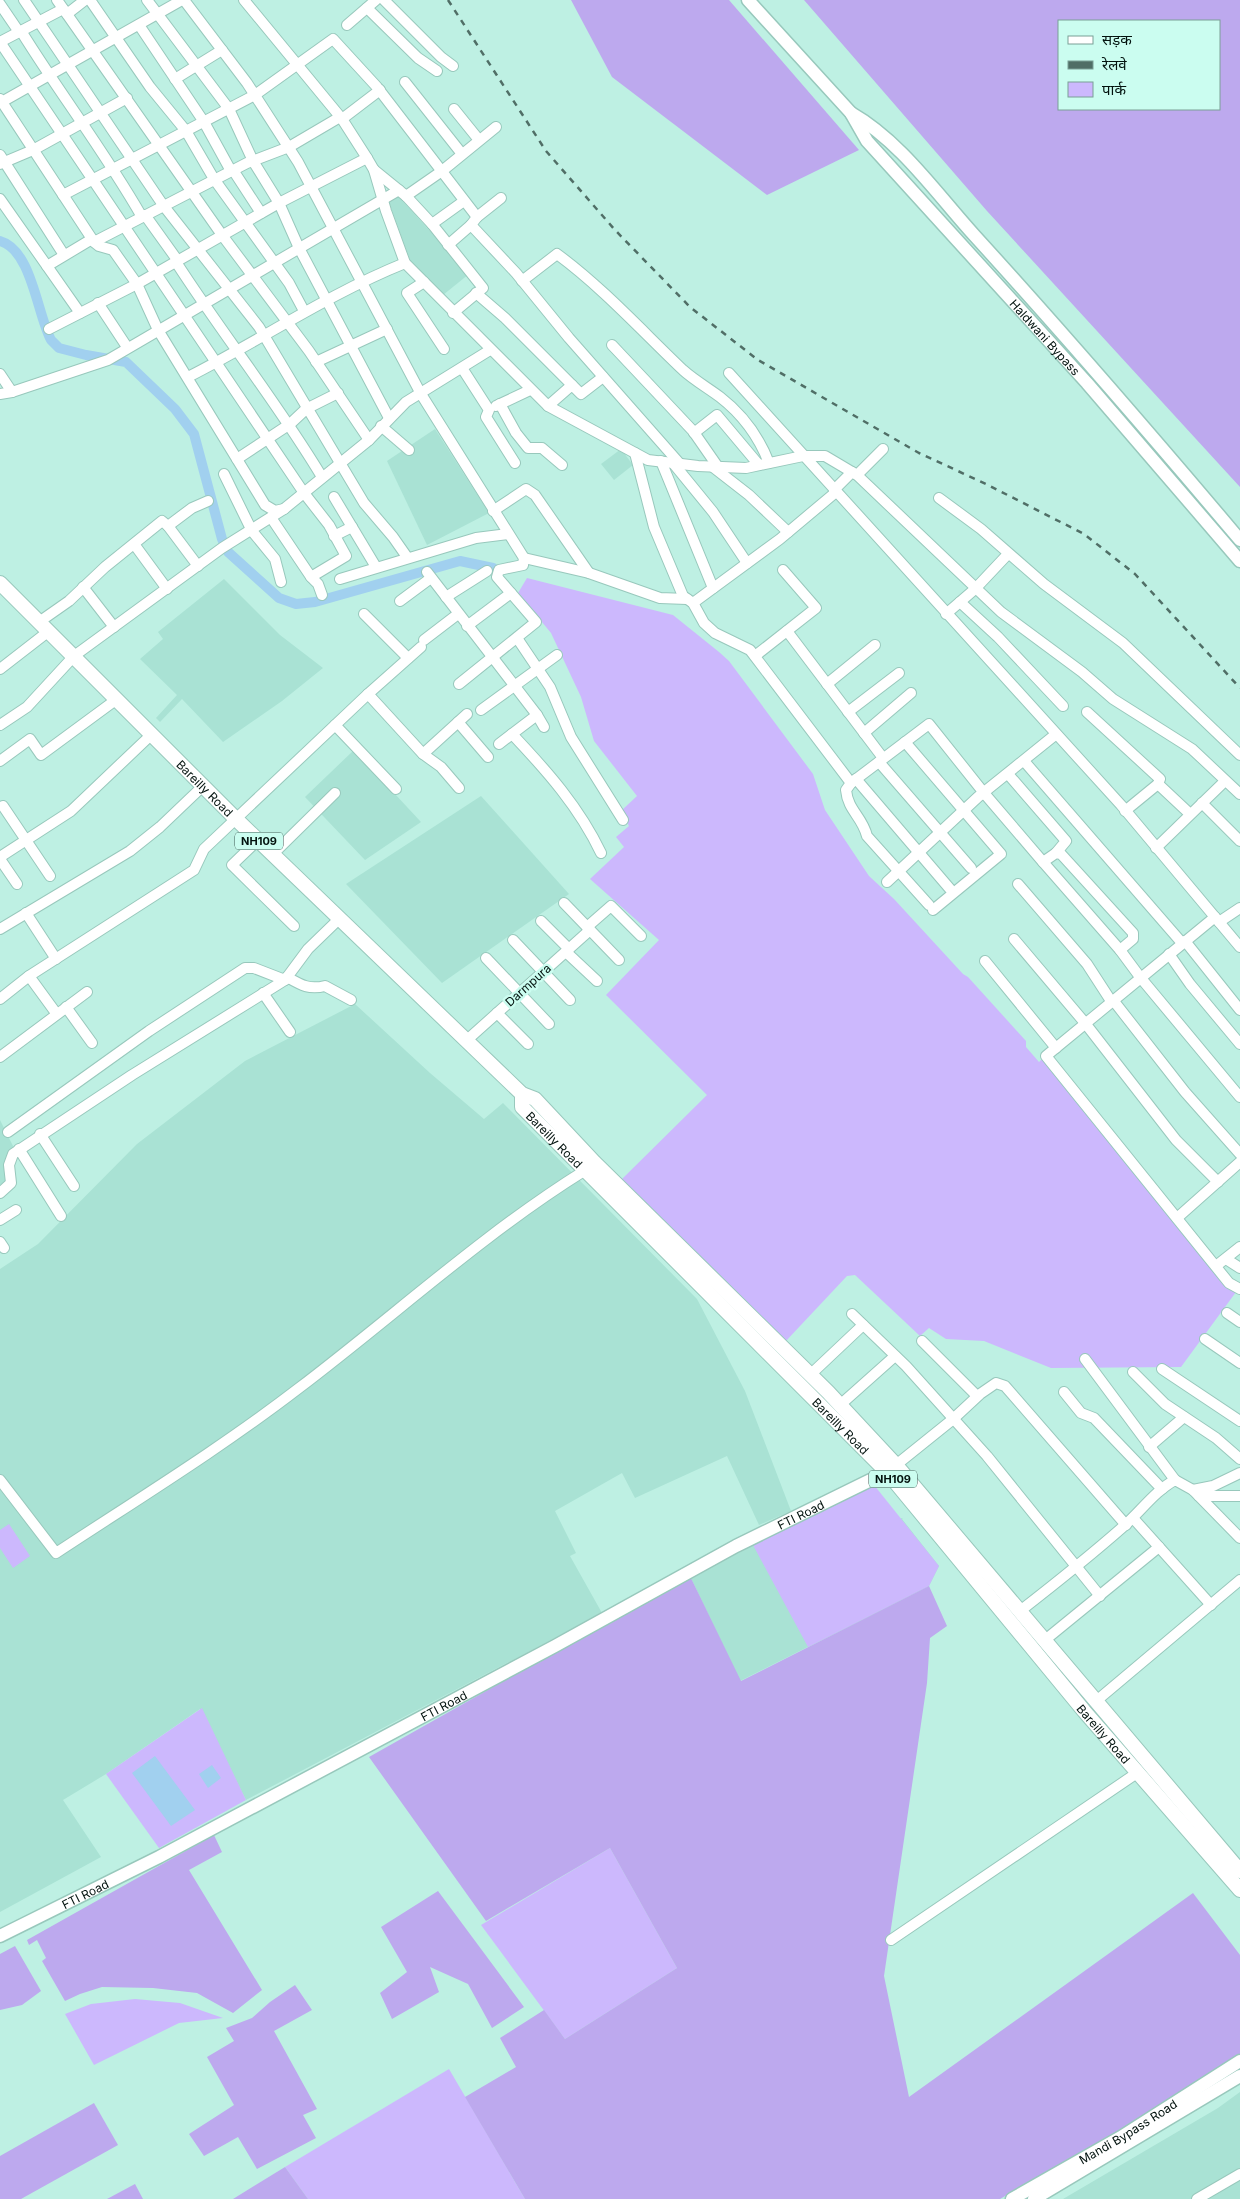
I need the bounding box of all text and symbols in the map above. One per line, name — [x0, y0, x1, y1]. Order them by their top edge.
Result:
legend — [1058, 20, 1220, 110]
text: सड़क — [1102, 30, 1132, 49]
text: रेलवे — [1101, 55, 1127, 74]
text: पार्क — [1102, 80, 1126, 99]
street label: Haldwani Bypass — [1007, 296, 1083, 378]
street label: Bareilly Road — [174, 757, 236, 819]
road number: NH109 — [235, 832, 283, 849]
street label: Darmpura — [502, 961, 554, 1009]
street label: Bareilly Road — [523, 1108, 586, 1171]
street label: Bareilly Road — [810, 1395, 872, 1457]
road number: NH109 — [869, 1470, 917, 1488]
street label: FTI Road — [775, 1497, 827, 1532]
street label: FTI Road — [418, 1687, 469, 1724]
street label: Bareilly Road — [1074, 1701, 1134, 1766]
street label: FTI Road — [59, 1876, 111, 1912]
street label: Mandi Bypass Road — [1076, 2096, 1180, 2167]

